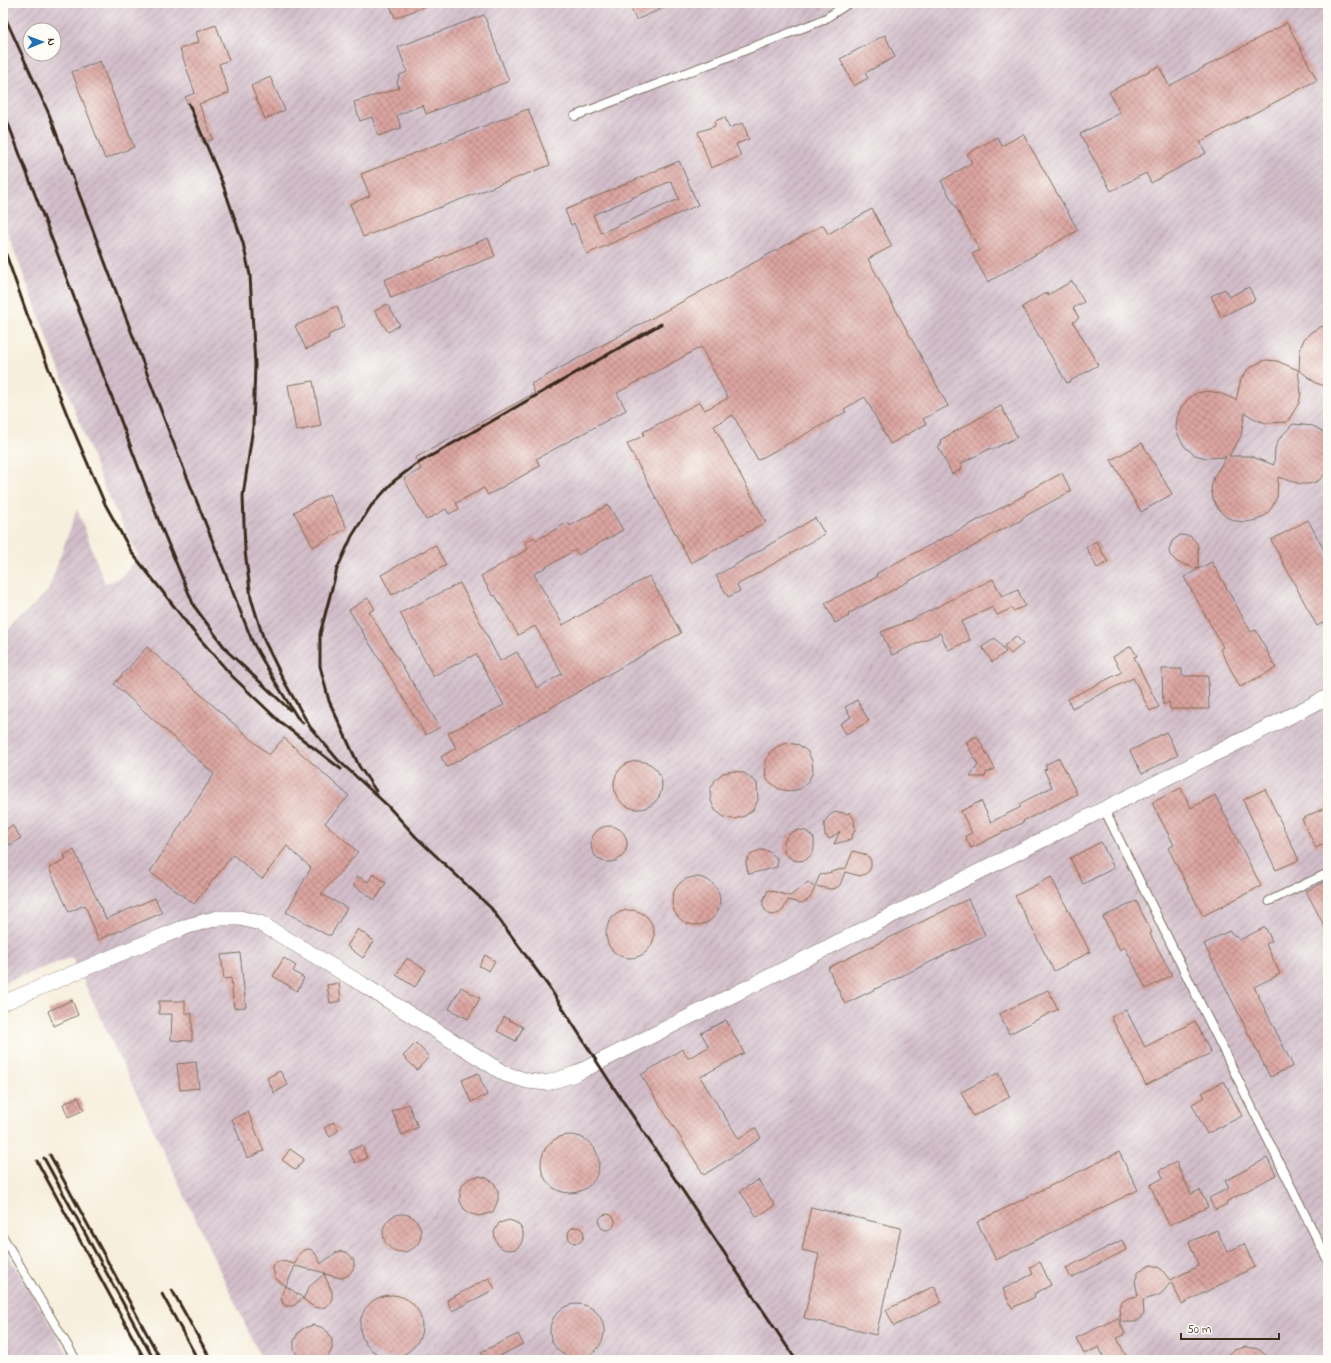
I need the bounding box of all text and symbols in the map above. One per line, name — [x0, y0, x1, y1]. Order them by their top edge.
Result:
north arrow — [22, 22, 62, 62]
text: N — [43, 38, 59, 46]
scale bar — [1181, 1315, 1279, 1341]
text: 50 m — [1187, 1321, 1211, 1339]

